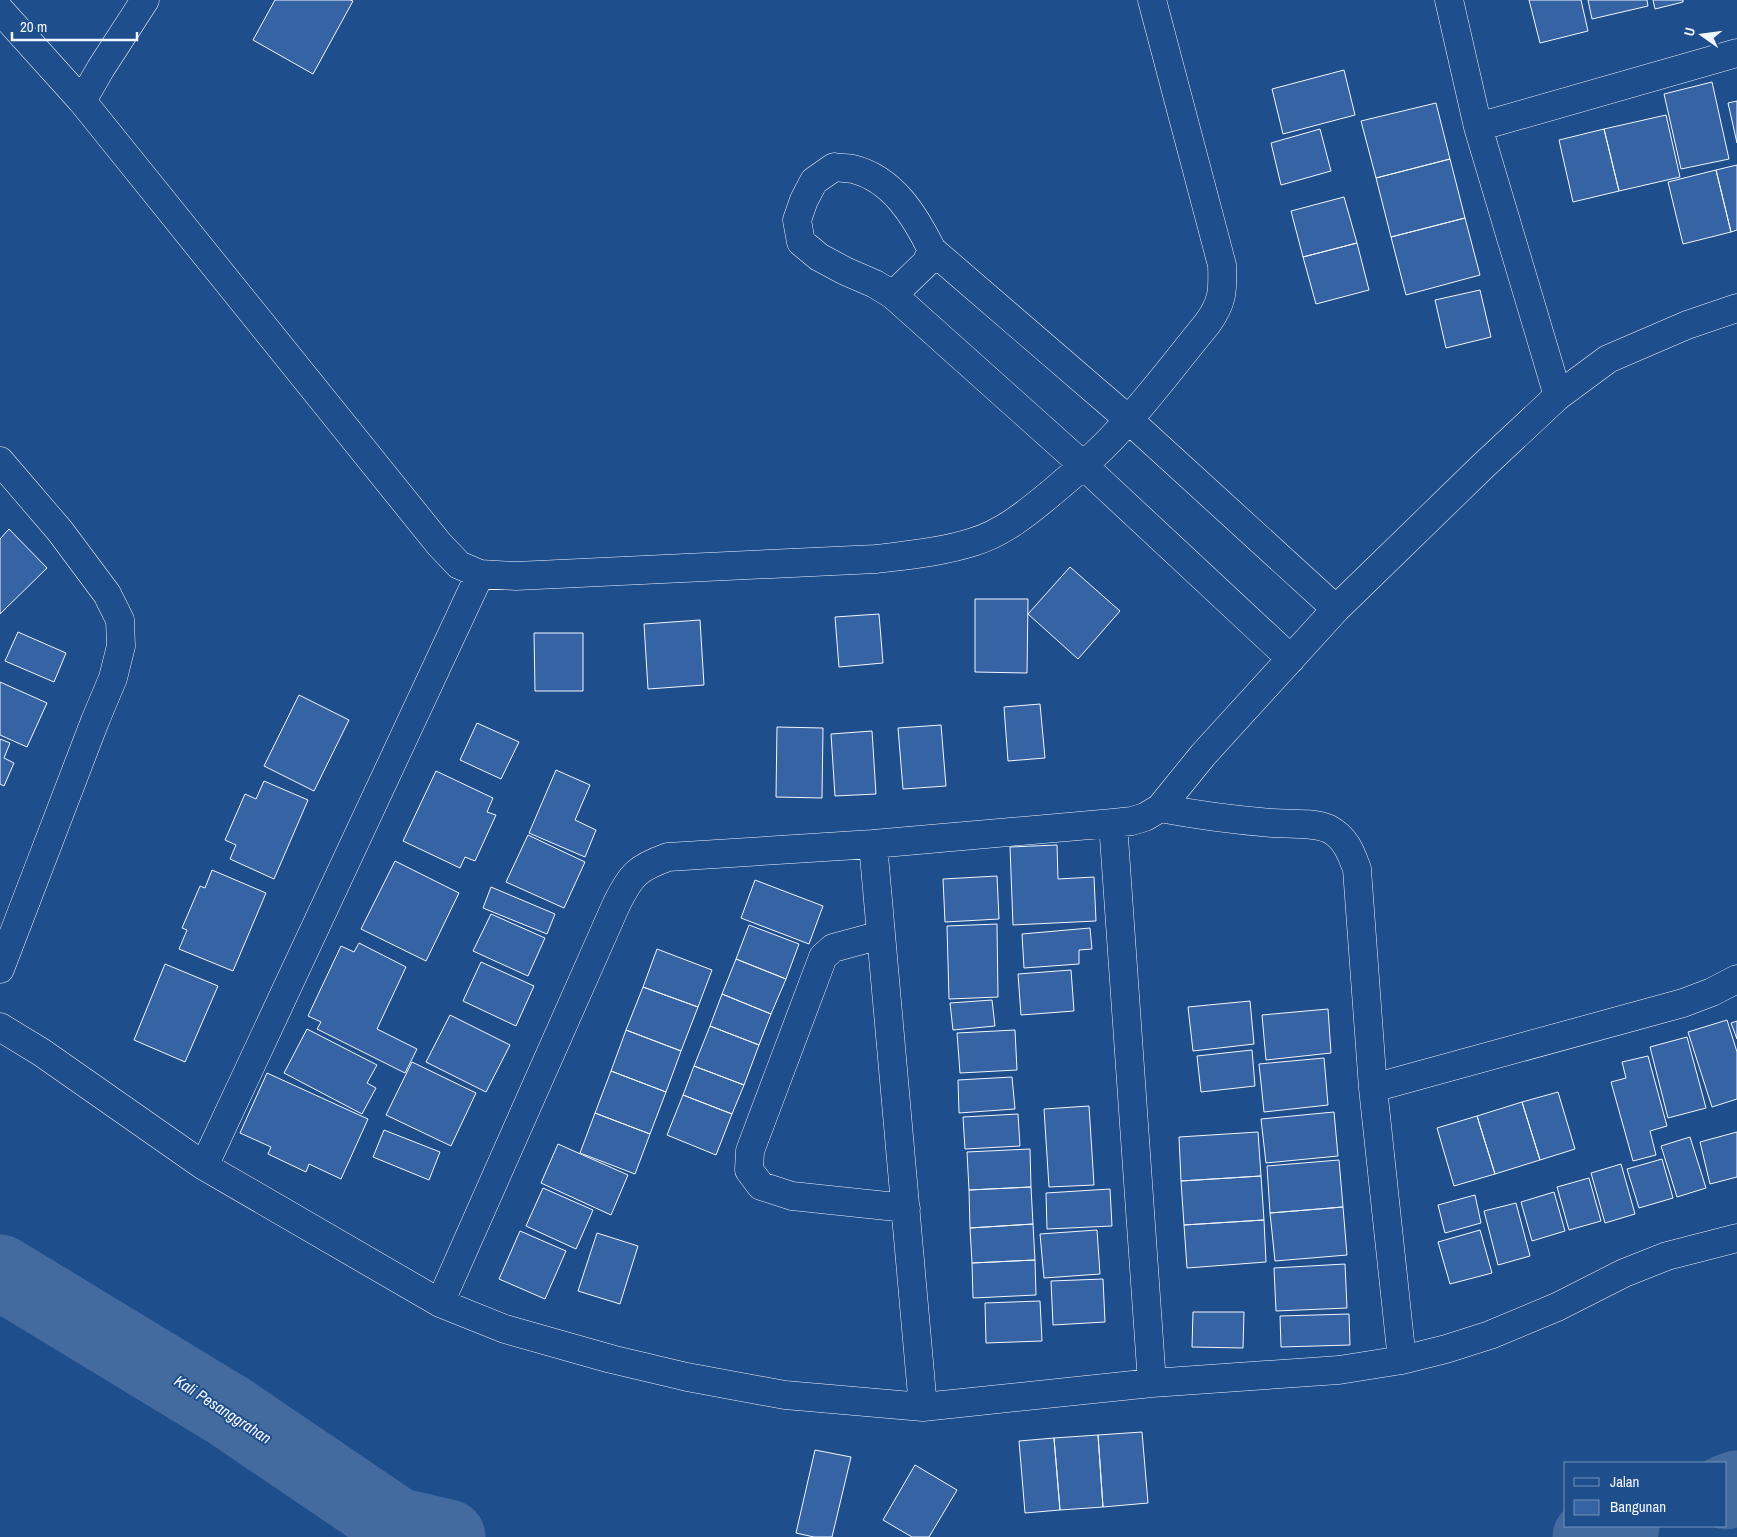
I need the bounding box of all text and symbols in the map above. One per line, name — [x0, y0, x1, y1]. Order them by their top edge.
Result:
scale bar — [12, 10, 138, 42]
north arrow — [1677, 10, 1727, 60]
text: 20 m — [20, 16, 47, 37]
text: U — [1680, 26, 1699, 38]
water label: Kali Pesanggrahan — [170, 1369, 276, 1449]
legend — [1564, 1462, 1727, 1527]
text: Jalan — [1610, 1471, 1639, 1492]
text: Bangunan — [1610, 1496, 1666, 1517]

